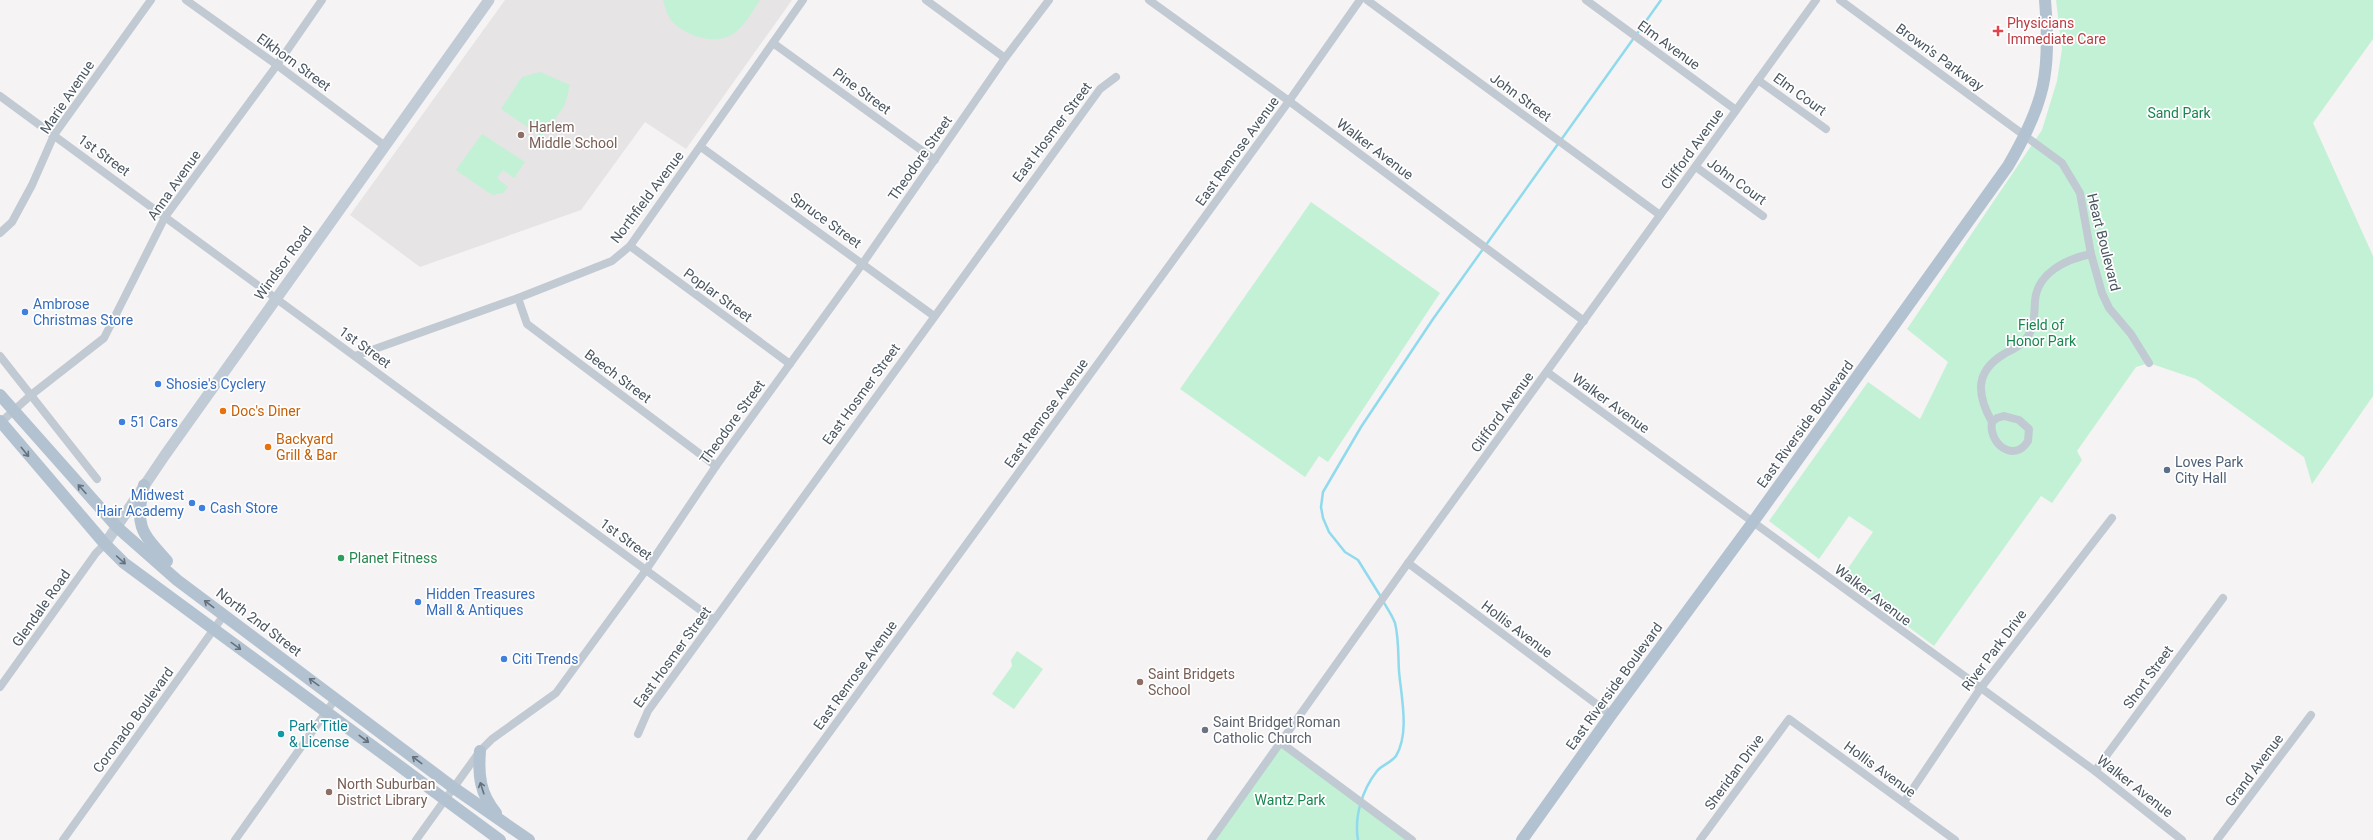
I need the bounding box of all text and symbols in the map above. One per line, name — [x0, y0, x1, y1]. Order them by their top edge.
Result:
place label: Physicians Immediate Care — [2007, 15, 2106, 47]
street label: Elm Avenue — [1635, 17, 1703, 73]
street label: Brown's Parkway — [1893, 20, 1987, 94]
marker: Physicians Immediate Care — [1992, 25, 2004, 37]
street label: Elkhorn Street — [254, 30, 334, 94]
street label: Marie Avenue — [37, 57, 97, 137]
street label: Pine Street — [830, 65, 894, 118]
street label: John Street — [1487, 69, 1555, 125]
street label: Elm Court — [1770, 69, 1830, 119]
street label: East Hosmer Street — [1009, 79, 1095, 185]
street label: East Renrose Avenue — [1192, 93, 1282, 209]
park label: Sand Park — [2147, 105, 2212, 121]
street label: Clifford Avenue — [1657, 106, 1727, 192]
street label: Theodore Street — [885, 112, 955, 203]
street label: Walker Avenue — [1334, 115, 1416, 183]
place label: Harlem Middle School — [529, 119, 617, 151]
marker: Harlem Middle School — [516, 130, 526, 140]
street label: 1st Street — [75, 131, 133, 179]
street label: Anna Avenue — [144, 147, 204, 223]
street label: Northfield Avenue — [607, 148, 687, 246]
street label: John Court — [1704, 154, 1770, 208]
street label: Spruce Street — [787, 189, 865, 251]
street label: Heart Boulevard — [2084, 191, 2124, 293]
street label: Windsor Road — [251, 223, 315, 303]
street label: Poplar Street — [681, 265, 756, 325]
place label: Ambrose Christmas Store — [33, 296, 133, 328]
marker: Ambrose Christmas Store — [20, 307, 30, 317]
park label: Field of Honor Park — [2006, 317, 2077, 349]
street label: 1st Street — [336, 323, 394, 371]
street label: East Hosmer Street — [819, 340, 903, 448]
street label: Beech Street — [582, 346, 655, 406]
street label: East Renrose Avenue — [1001, 355, 1091, 471]
street label: East Riverside Boulevard — [1754, 357, 1856, 491]
street label: Clifford Avenue — [1467, 369, 1537, 455]
street label: Walker Avenue — [1569, 370, 1653, 436]
place label: Shosie's Cyclery — [166, 376, 266, 392]
street label: Theodore Street — [696, 377, 768, 467]
marker: Shosie's Cyclery — [153, 379, 163, 389]
place label: Doc's Diner — [231, 403, 301, 419]
marker: Doc's Diner — [218, 406, 228, 416]
place label: 51 Cars — [130, 414, 178, 430]
marker: 51 Cars — [117, 417, 127, 427]
place label: Backyard Grill & Bar — [276, 431, 337, 463]
marker: Backyard Grill & Bar — [263, 442, 273, 452]
one-way arrow — [21, 447, 30, 457]
place label: Loves Park City Hall — [2175, 454, 2244, 486]
marker: Loves Park City Hall — [2162, 465, 2172, 475]
one-way arrow — [78, 484, 87, 494]
place label: Midwest Hair Academy — [96, 487, 184, 519]
marker: Midwest Hair Academy — [187, 498, 197, 508]
place label: Cash Store — [210, 500, 278, 516]
marker: Cash Store — [197, 503, 207, 513]
street label: 1st Street — [597, 515, 655, 563]
place label: Planet Fitness — [349, 550, 437, 566]
marker: Planet Fitness — [336, 553, 346, 563]
one-way arrow — [116, 555, 126, 564]
street label: Walker Avenue — [1832, 561, 1914, 629]
street label: Glendale Road — [9, 567, 73, 649]
street label: North 2nd Street — [213, 585, 305, 660]
place label: Hidden Treasures Mall & Antiques — [426, 586, 535, 618]
marker: Hidden Treasures Mall & Antiques — [413, 597, 423, 607]
street label: Hollis Avenue — [1478, 597, 1556, 661]
one-way arrow — [204, 600, 215, 609]
street label: East Hosmer Street — [630, 603, 714, 711]
street label: River Park Drive — [1958, 606, 2030, 694]
street label: East Renrose Avenue — [810, 617, 900, 733]
street label: East Riverside Boulevard — [1563, 619, 1665, 753]
one-way arrow — [230, 642, 241, 650]
street label: Short Street — [2120, 642, 2176, 712]
place label: Citi Trends — [512, 651, 578, 667]
marker: Citi Trends — [499, 654, 509, 664]
street label: Coronado Boulevard — [89, 664, 177, 776]
place label: Saint Bridgets School — [1148, 666, 1235, 698]
marker: Saint Bridgets School — [1135, 677, 1145, 687]
one-way arrow — [308, 678, 319, 686]
place label: Saint Bridget Roman Catholic Church — [1213, 714, 1340, 746]
place label: Park Title & License — [289, 718, 349, 750]
marker: Saint Bridget Roman Catholic Church — [1200, 725, 1210, 735]
marker: Park Title & License — [276, 729, 286, 739]
street label: Sheridan Drive — [1701, 731, 1767, 813]
street label: Grand Avenue — [2222, 731, 2286, 809]
one-way arrow — [358, 734, 369, 743]
street label: Hollis Avenue — [1841, 738, 1919, 800]
street label: Walker Avenue — [2094, 751, 2176, 821]
one-way arrow — [412, 756, 423, 764]
place label: North Suburban District Library — [337, 776, 435, 808]
one-way arrow — [478, 783, 486, 795]
marker: North Suburban District Library — [324, 787, 334, 797]
park label: Wantz Park — [1255, 792, 1326, 808]

